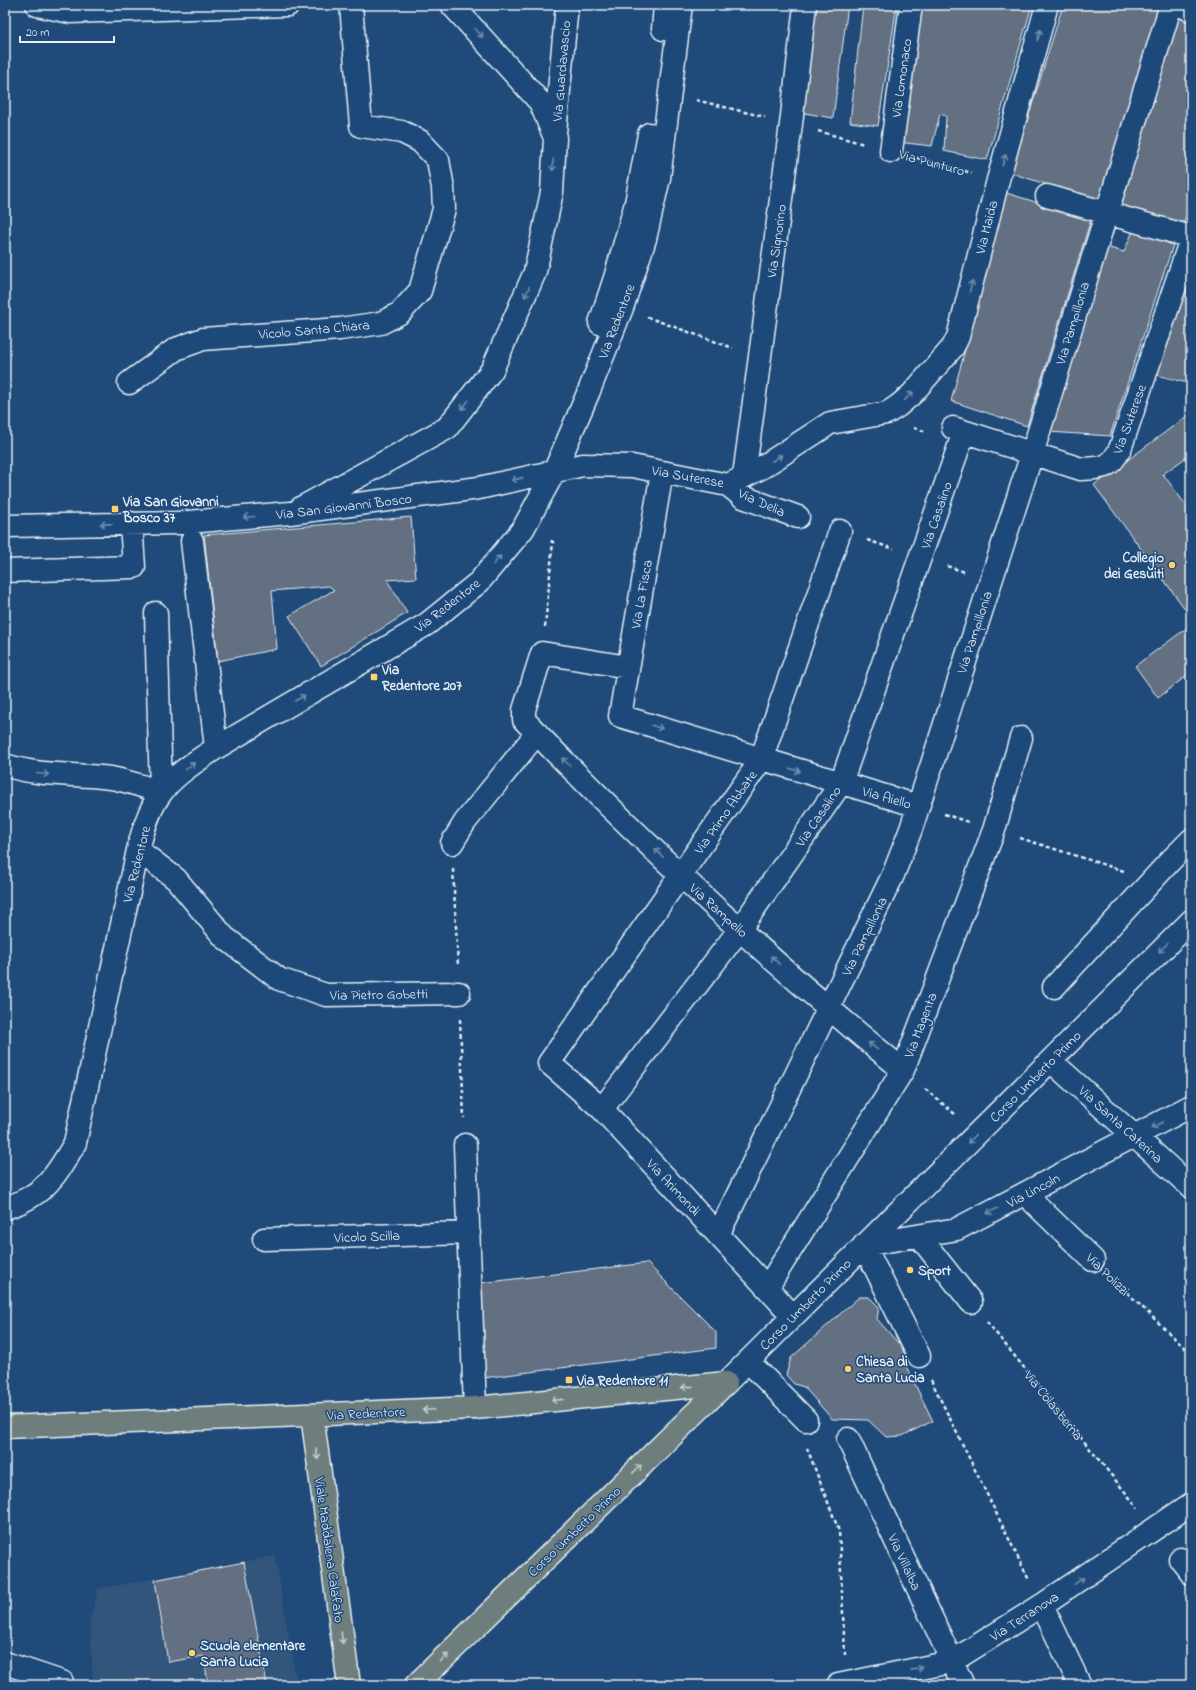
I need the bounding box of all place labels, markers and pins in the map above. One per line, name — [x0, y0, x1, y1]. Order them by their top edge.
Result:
place label: Via San Giovanni Bosco 37 — [122, 492, 219, 529]
marker: Via San Giovanni Bosco 37 — [110, 504, 120, 514]
place label: Collegio dei Gesuiti — [1104, 548, 1164, 585]
marker: Collegio dei Gesuiti — [1167, 560, 1177, 570]
place label: Via Redentore 207 — [381, 660, 462, 697]
marker: Via Redentore 207 — [369, 672, 379, 682]
place label: Sport — [918, 1261, 951, 1282]
marker: Sport — [905, 1265, 915, 1275]
place label: Chiesa di Santa Lucia — [856, 1352, 925, 1389]
marker: Chiesa di Santa Lucia — [843, 1364, 853, 1374]
place label: Via Redentore 11 — [576, 1371, 668, 1392]
marker: Via Redentore 11 — [564, 1375, 574, 1385]
place label: Scuola elementare Santa Lucia — [200, 1636, 306, 1673]
marker: Scuola elementare Santa Lucia — [187, 1648, 197, 1658]

